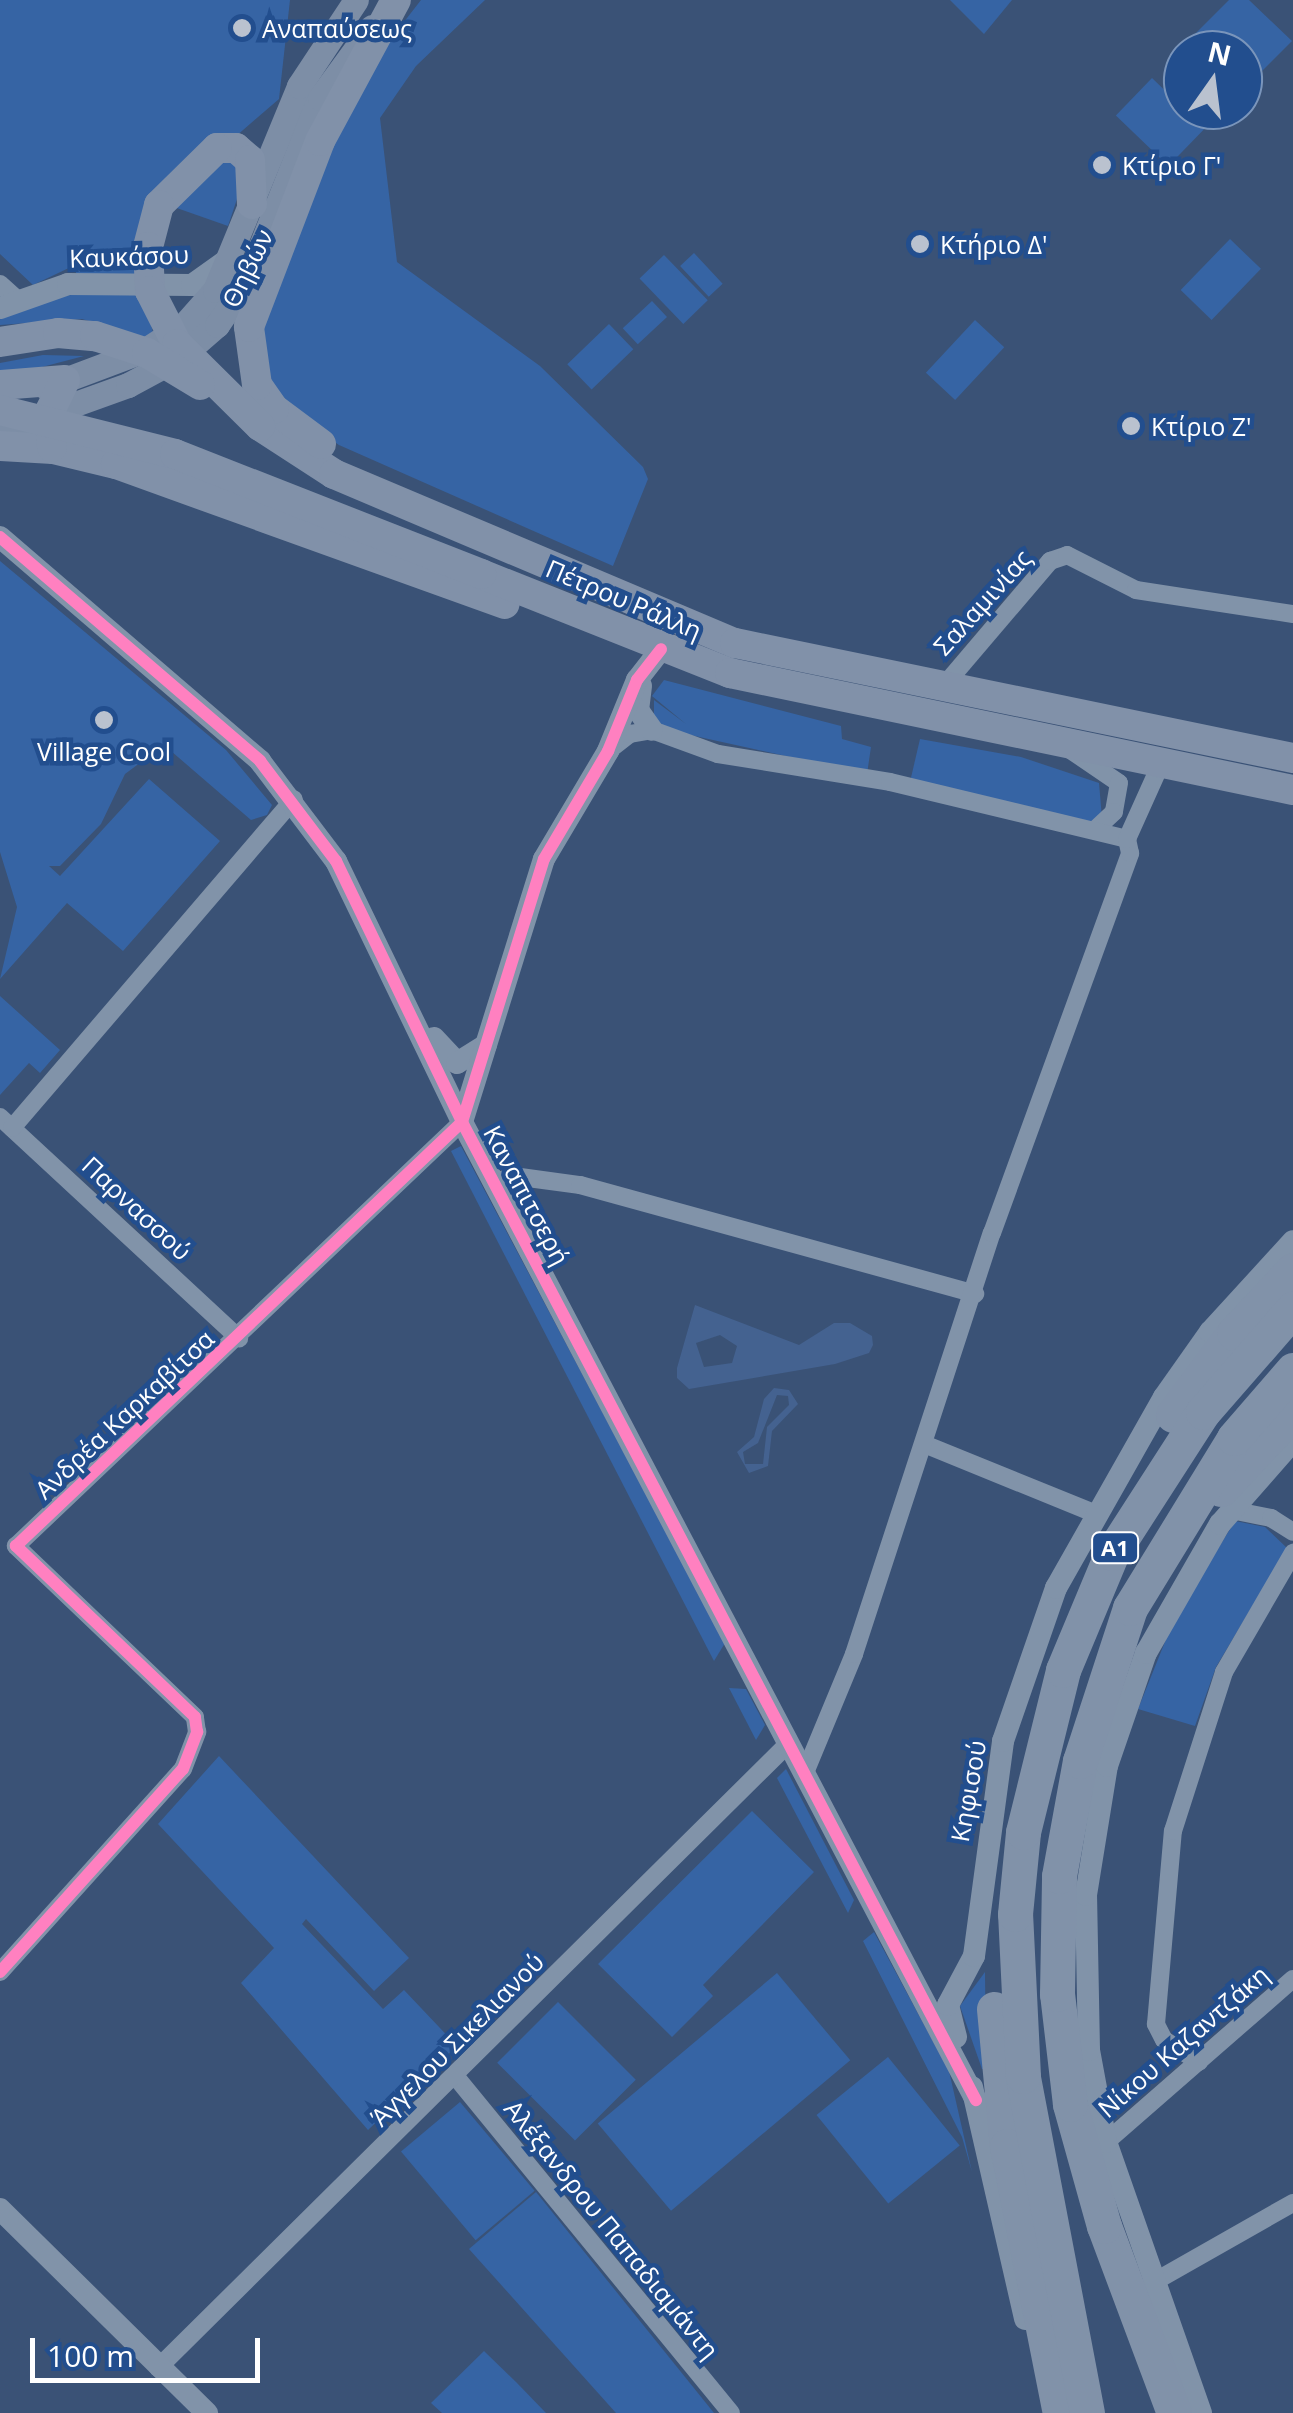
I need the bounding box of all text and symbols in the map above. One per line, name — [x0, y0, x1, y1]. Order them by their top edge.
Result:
place label: Αναπαύσεως — [262, 13, 412, 43]
marker: Αναπαύσεως — [231, 17, 253, 39]
north arrow — [1163, 30, 1263, 130]
text: N — [1204, 32, 1235, 74]
place label: Κτίριο Γ' — [1122, 150, 1221, 180]
marker: Κτίριο Γ' — [1091, 154, 1113, 176]
street label: Θηβών — [215, 224, 279, 312]
place label: Κτήριο Δ' — [940, 229, 1047, 259]
marker: Κτήριο Δ' — [909, 233, 931, 255]
street label: Καυκάσου — [69, 239, 189, 273]
place label: Κτίριο Ζ' — [1151, 411, 1251, 441]
marker: Κτίριο Ζ' — [1120, 415, 1142, 437]
street label: Σαλαμινίας — [927, 543, 1037, 661]
street label: Πέτρου Ράλλη — [542, 553, 706, 645]
marker: Village Cool — [93, 709, 115, 731]
place label: Village Cool — [37, 736, 171, 766]
street label: Καναπιτσερή — [478, 1120, 576, 1270]
street label: Παρνασσού — [76, 1150, 198, 1266]
street label: Ανδρέα Καρκαβίτσα — [28, 1323, 220, 1505]
road number: Α1 — [1090, 1531, 1140, 1565]
street label: Κηφισού — [944, 1738, 992, 1844]
street label: Άγγελου Σικελιανού — [364, 1946, 550, 2132]
street label: Νίκου Καζαντζάκη — [1092, 1959, 1274, 2123]
street label: Αλέξανδρου Παπαδιαμάντη — [498, 2094, 726, 2364]
scale bar — [35, 2318, 265, 2380]
text: 100 m — [47, 2335, 134, 2376]

